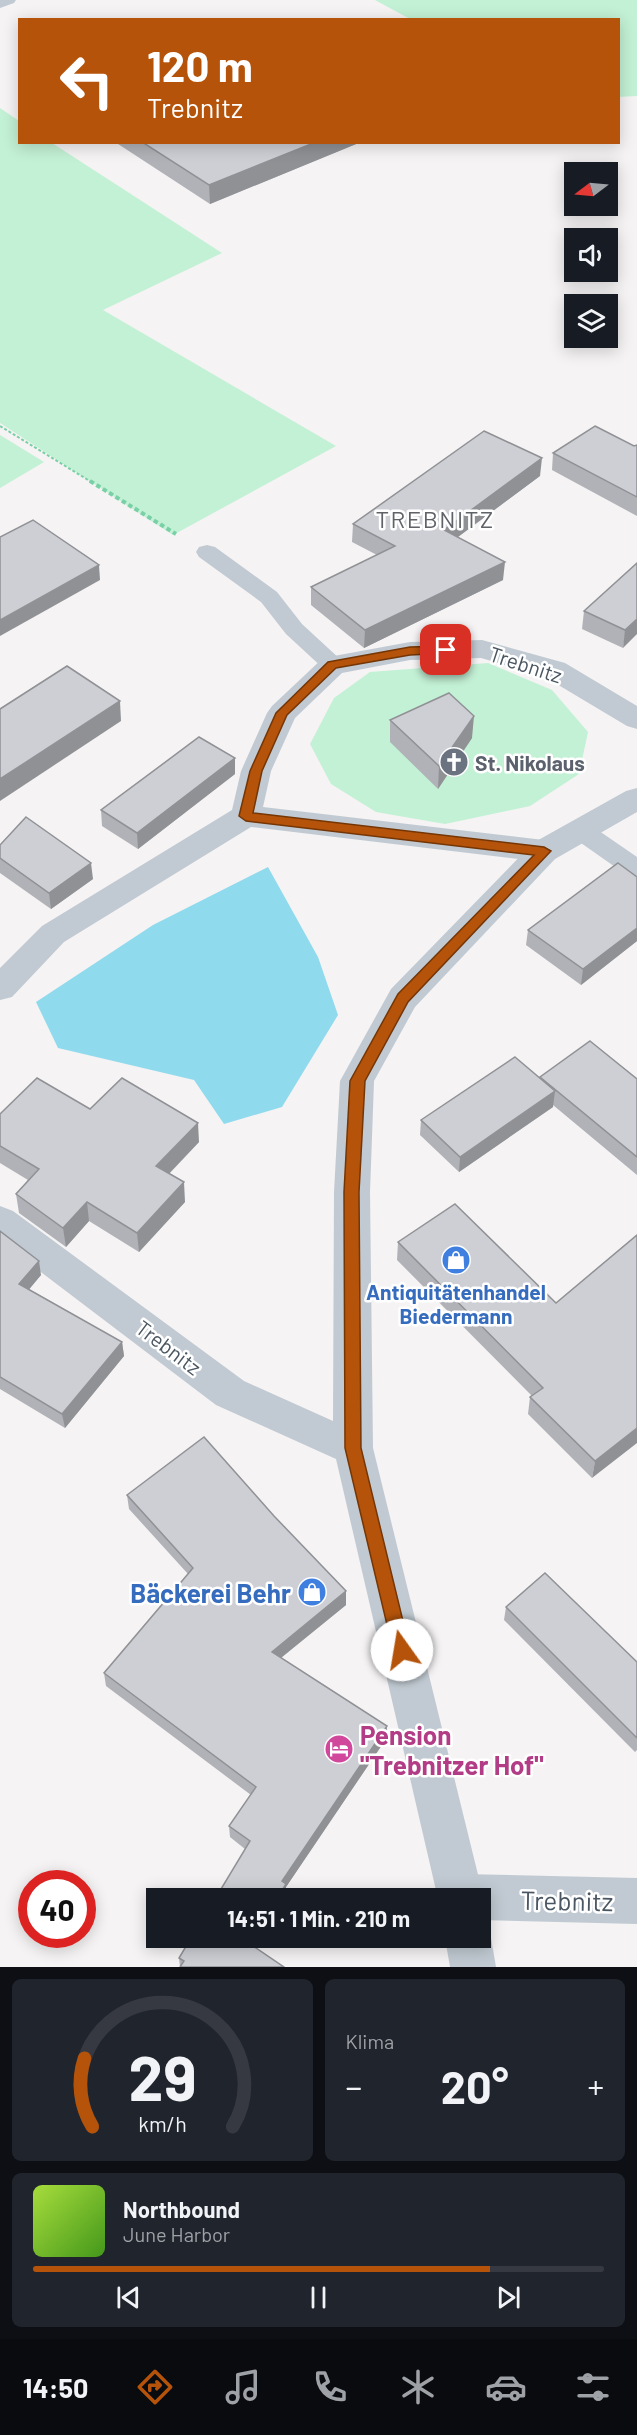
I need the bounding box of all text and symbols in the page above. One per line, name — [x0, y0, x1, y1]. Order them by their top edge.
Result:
text: 120 m — [147, 40, 253, 90]
icon: left — [48, 42, 126, 120]
text: Trebnitz — [147, 91, 243, 123]
north arrow — [564, 162, 618, 216]
map controls — [564, 162, 618, 348]
button: sound — [564, 228, 618, 282]
button: layers — [564, 294, 618, 348]
district label: TREBNITZ — [375, 504, 495, 533]
pin — [420, 624, 471, 675]
icon: arrive — [429, 633, 462, 666]
street label: Trebnitz — [487, 641, 565, 687]
church icon: St. Nikolaus — [438, 746, 470, 778]
place label: St. Nikolaus — [475, 750, 585, 775]
shop icon: Antiquitätenhandel Biedermann — [440, 1244, 472, 1276]
place label: Antiquitätenhandel Biedermann — [366, 1279, 546, 1328]
street label: Trebnitz — [132, 1315, 206, 1379]
shop icon: Bäckerei Behr — [296, 1576, 328, 1608]
place label: Bäckerei Behr — [130, 1577, 291, 1608]
position arrow — [370, 1618, 434, 1682]
place label: Pension "Trebnitzer Hof" — [360, 1719, 544, 1780]
hotel icon: Pension "Trebnitzer Hof" — [323, 1733, 355, 1765]
speed limit sign: 40 — [18, 1870, 96, 1948]
street label: Trebnitz — [520, 1884, 614, 1916]
text: 14:51 · 1 Min. · 210 m — [227, 1905, 410, 1931]
text: Klima — [346, 2029, 394, 2053]
text: 29 — [128, 2039, 196, 2113]
text: 20° — [441, 2059, 509, 2113]
text: − — [346, 2066, 362, 2106]
text: + — [588, 2066, 604, 2106]
text: km/h — [138, 2111, 187, 2136]
text: Northbound — [123, 2196, 240, 2222]
text: June Harbor — [123, 2222, 230, 2246]
icon: previous — [112, 2281, 145, 2314]
icon: pause — [302, 2281, 335, 2314]
icon: next — [492, 2281, 525, 2314]
icon: directions — [134, 2366, 176, 2408]
icon: music — [222, 2366, 264, 2408]
icon: phone — [309, 2366, 351, 2408]
icon: climate — [397, 2366, 439, 2408]
icon: car — [485, 2366, 527, 2408]
icon: filters — [572, 2366, 614, 2408]
text: 14:50 — [23, 2371, 88, 2403]

